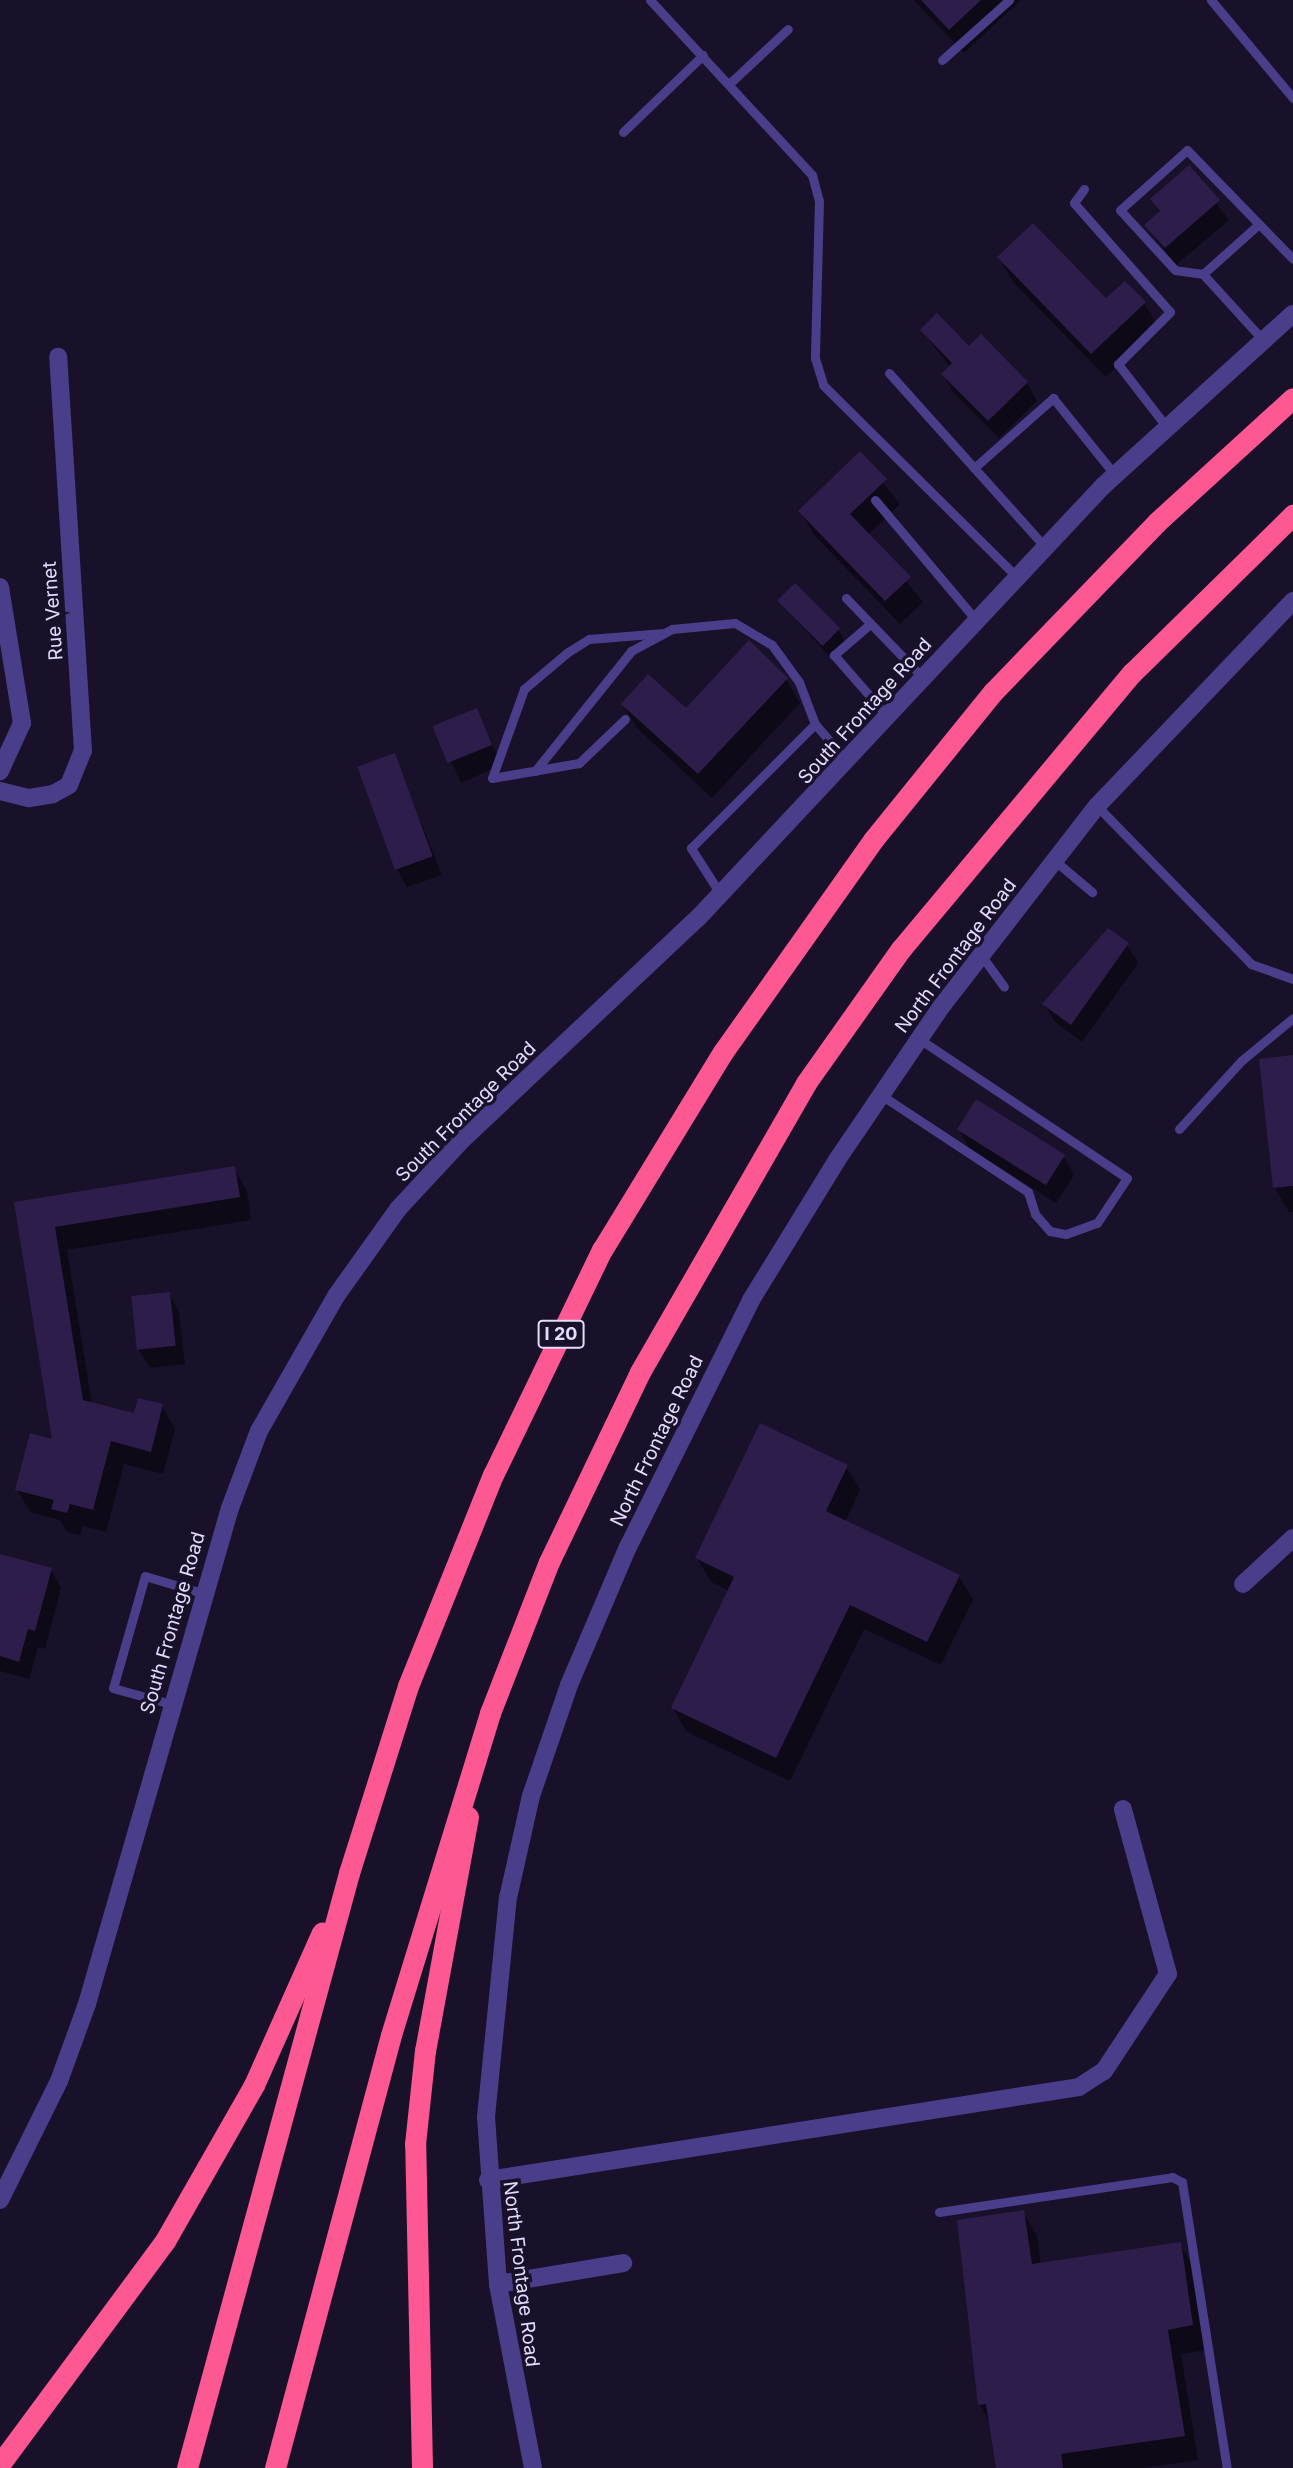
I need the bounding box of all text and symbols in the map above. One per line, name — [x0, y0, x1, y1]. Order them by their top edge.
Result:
street label: Rue Vernet — [38, 561, 68, 661]
street label: South Frontage Road — [793, 633, 937, 789]
street label: North Frontage Road — [891, 874, 1021, 1038]
street label: South Frontage Road — [391, 1037, 541, 1187]
road number: I 20 — [536, 1320, 586, 1349]
street label: North Frontage Road — [606, 1352, 708, 1530]
street label: South Frontage Road — [136, 1529, 210, 1717]
street label: North Frontage Road — [498, 2180, 544, 2368]

